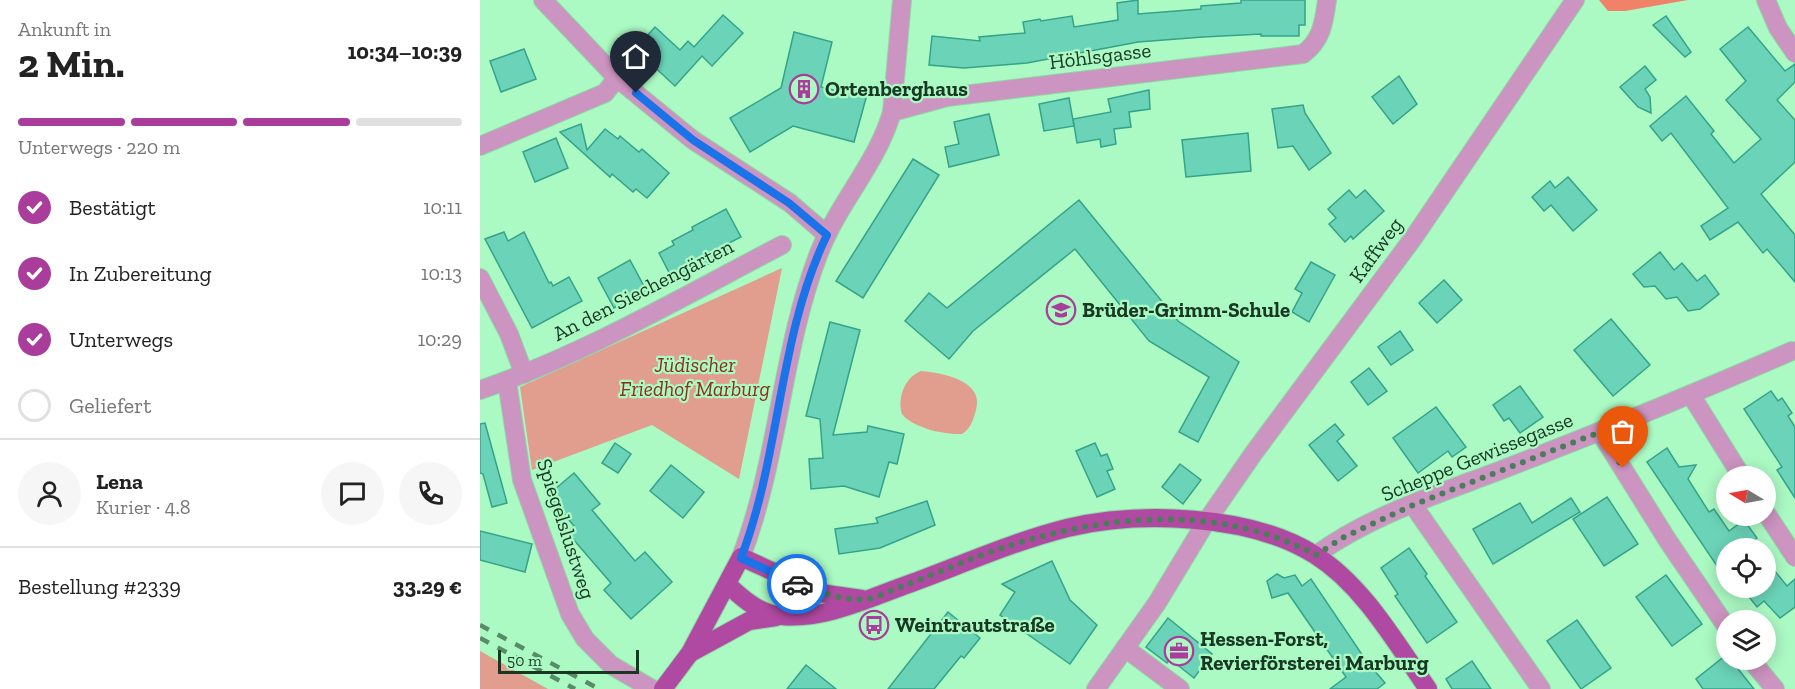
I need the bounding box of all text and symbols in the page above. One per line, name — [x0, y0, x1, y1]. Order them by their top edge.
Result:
text: Ankunft in — [18, 17, 111, 41]
pin — [610, 31, 661, 93]
street label: Höhlsgasse — [1047, 37, 1153, 74]
text: 10:34–10:39 — [347, 38, 462, 65]
text: 2 Min. — [18, 40, 125, 87]
icon: home — [619, 40, 652, 73]
building icon: Ortenberghaus — [788, 73, 820, 105]
place label: Ortenberghaus — [825, 76, 968, 101]
text: Unterwegs · 220 m — [18, 135, 180, 159]
icon: check — [18, 191, 51, 224]
text: Bestätigt — [69, 194, 156, 221]
text: 10:11 — [423, 195, 462, 219]
street label: Kaffweg — [1344, 212, 1408, 287]
street label: An den Siechengärten — [548, 233, 737, 346]
icon: check — [18, 257, 51, 290]
text: In Zubereitung — [69, 260, 212, 287]
text: 10:13 — [421, 261, 462, 285]
school or university icon: Brüder-Grimm-Schule — [1045, 294, 1077, 326]
place label: Brüder-Grimm-Schule — [1082, 297, 1290, 322]
icon: check — [18, 323, 51, 356]
text: Unterwegs — [69, 326, 173, 353]
text: 10:29 — [417, 327, 462, 351]
park label: Jüdischer Friedhof Marburg — [620, 352, 770, 401]
text: Geliefert — [69, 392, 152, 419]
pin — [1597, 406, 1648, 468]
street label: Scheppe Gewissegasse — [1377, 407, 1576, 506]
icon: bag — [1606, 415, 1639, 448]
street label: Spiegelslustweg — [532, 455, 601, 603]
button: person — [18, 462, 81, 525]
button: chat — [321, 462, 384, 525]
button: phone — [399, 462, 462, 525]
north arrow — [1716, 466, 1776, 526]
map controls — [1716, 466, 1776, 670]
text: Lena — [96, 468, 143, 495]
text: Kurier · 4.8 — [96, 495, 191, 519]
button: locate — [1716, 538, 1776, 598]
courier — [767, 554, 827, 614]
icon: car — [781, 568, 814, 601]
text: Bestellung #2339 — [18, 573, 181, 600]
text: 33.29 € — [393, 573, 462, 600]
bus stop icon: Weintrautstraße — [858, 609, 890, 641]
button: layers — [1716, 610, 1776, 670]
place label: Weintrautstraße — [895, 612, 1055, 637]
place label: Hessen-Forst, Revierförsterei Marburg — [1200, 626, 1429, 675]
office icon: Hessen-Forst, Revierförsterei Marburg — [1163, 635, 1195, 667]
scale bar — [498, 647, 639, 674]
text: 50 m — [507, 651, 542, 670]

